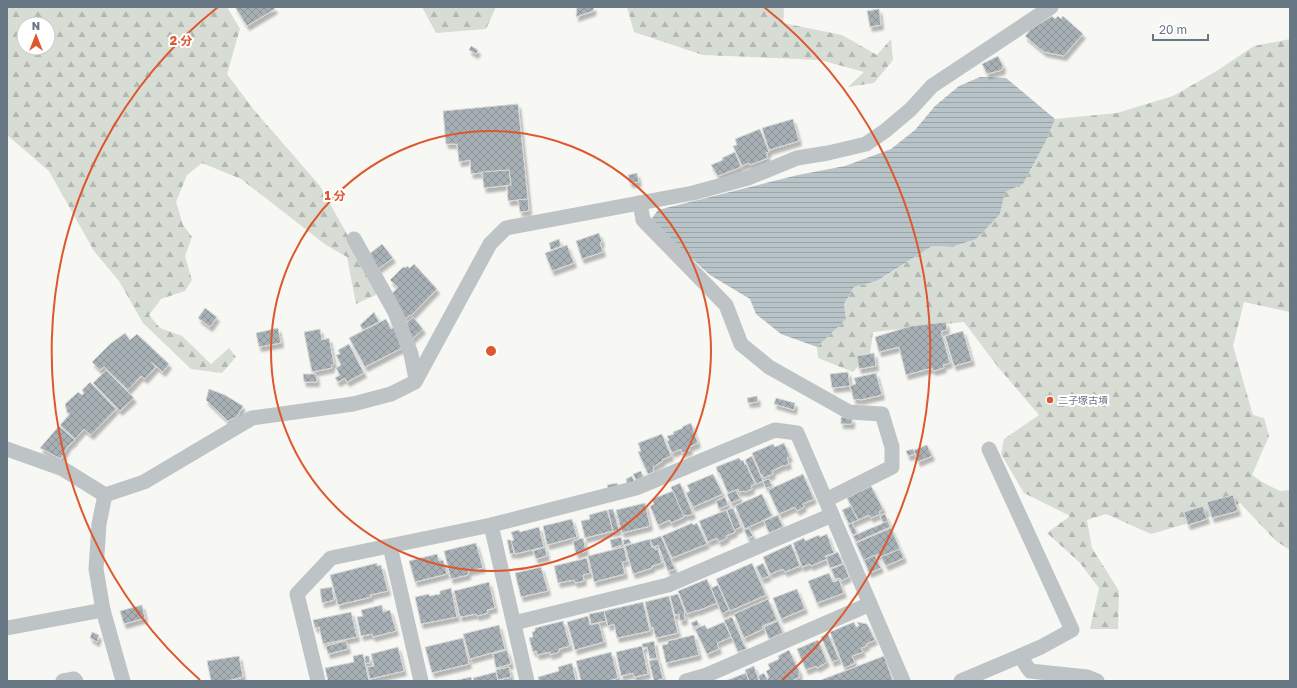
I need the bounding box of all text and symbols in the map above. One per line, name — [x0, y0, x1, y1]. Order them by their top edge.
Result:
north arrow — [16, 16, 56, 56]
scale bar — [1153, 16, 1208, 42]
text: N — [32, 19, 40, 32]
text: 20 m — [1159, 22, 1187, 37]
text: 2 分 — [170, 33, 192, 48]
text: 1 分 — [324, 188, 346, 203]
centre of rings — [484, 344, 498, 358]
place label: 二子塚古墳 — [1058, 394, 1108, 406]
marker: 二子塚古墳 — [1045, 395, 1055, 405]

